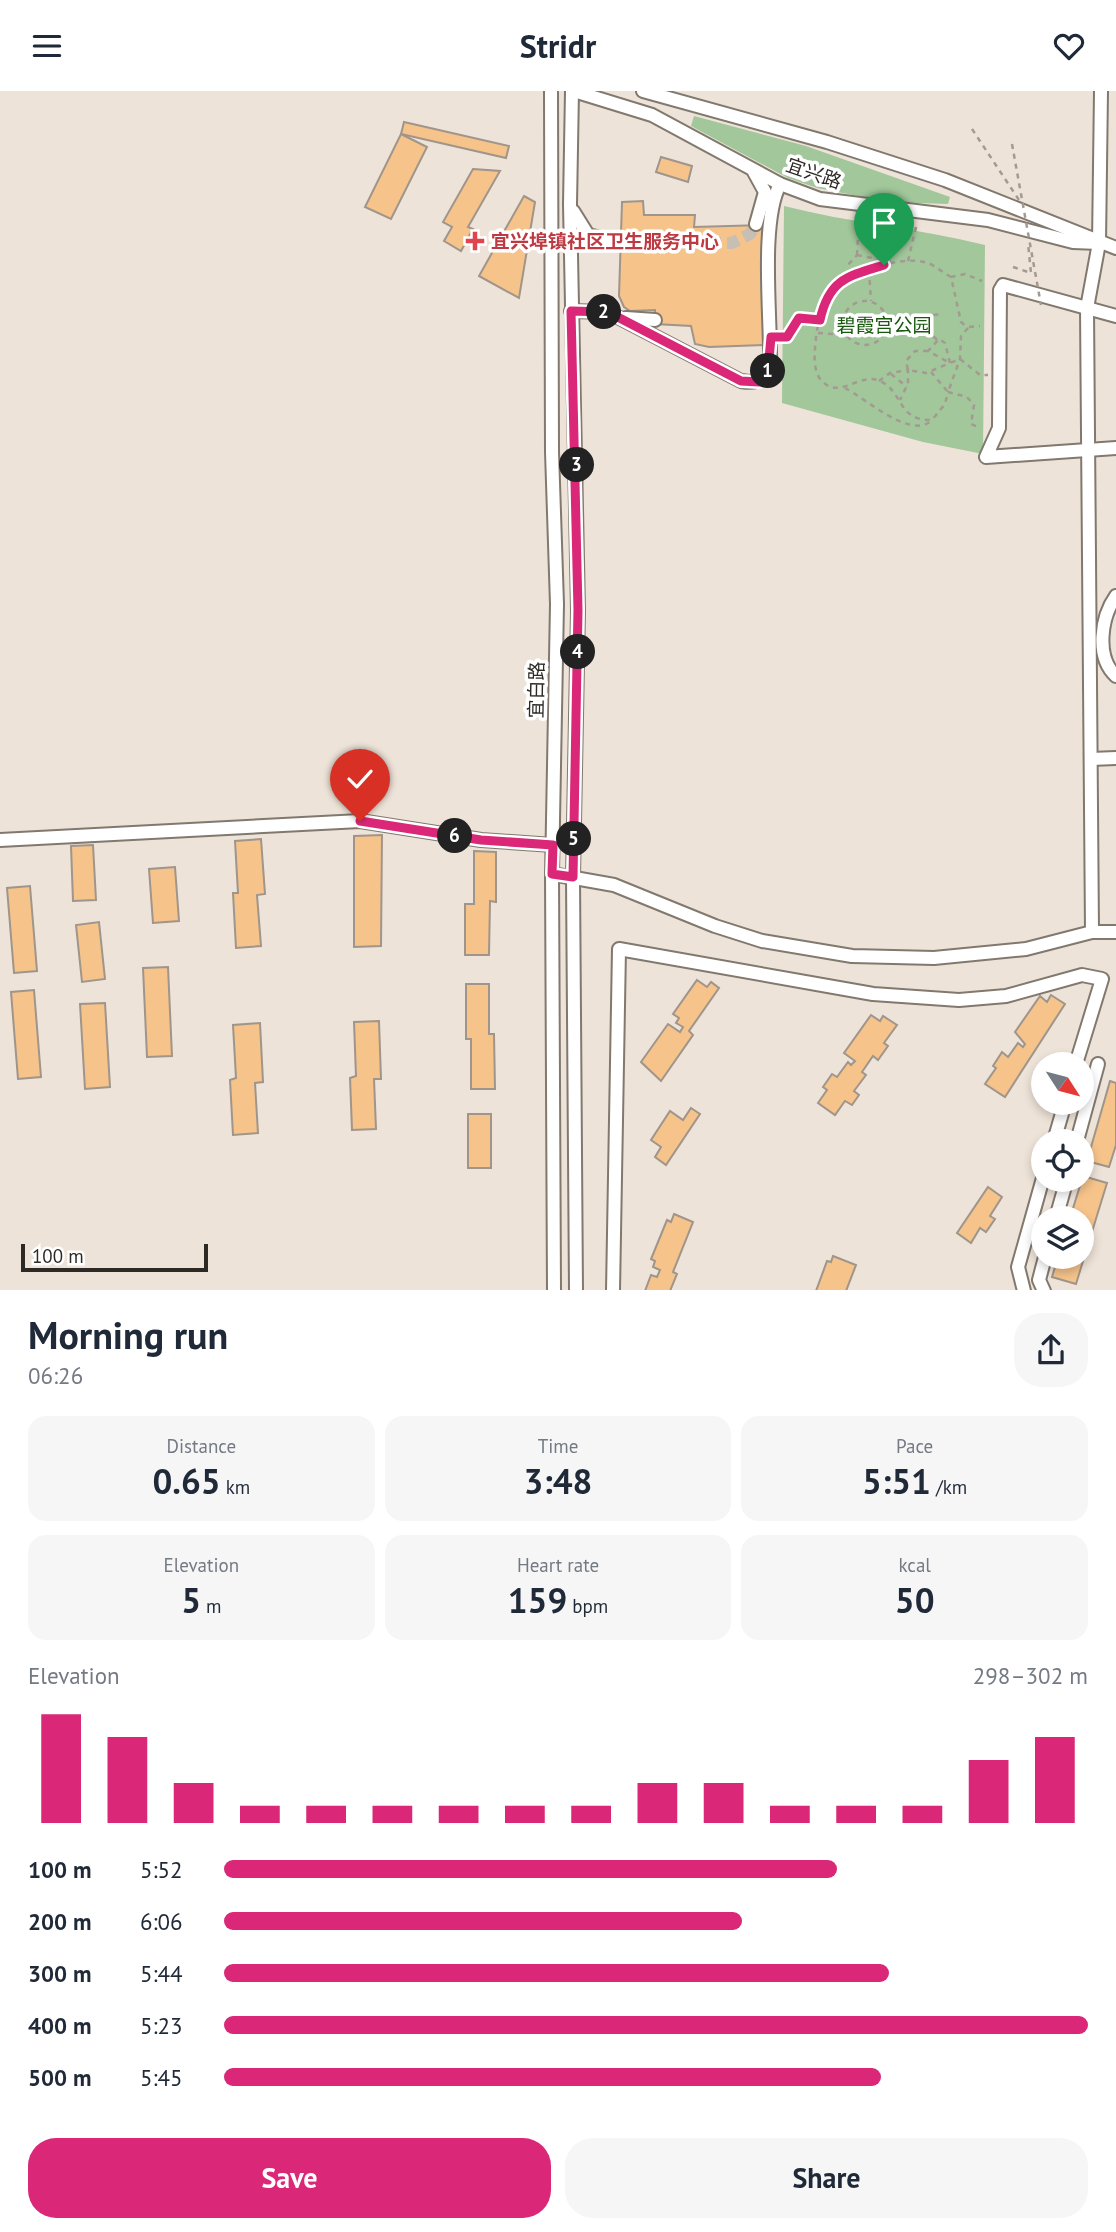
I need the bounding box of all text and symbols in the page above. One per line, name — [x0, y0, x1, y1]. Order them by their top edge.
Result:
text: Stridr — [520, 25, 596, 67]
icon: menu — [28, 27, 66, 65]
icon: heart — [1050, 27, 1088, 65]
street label: 宜兴路 — [783, 152, 845, 194]
pin — [854, 193, 914, 265]
icon: arrive — [865, 204, 903, 242]
place label: 宜兴埠镇社区卫生服务中心 — [491, 229, 719, 253]
marker: 宜兴埠镇社区卫生服务中心 — [465, 231, 485, 251]
pin: 2 — [586, 295, 622, 329]
text: 2 — [598, 299, 609, 323]
park label: 碧霞宫公园 — [836, 313, 932, 337]
pin: 1 — [750, 353, 786, 389]
text: 1 — [762, 358, 773, 382]
pin: 3 — [560, 447, 594, 483]
text: 3 — [571, 452, 582, 476]
pin: 4 — [560, 635, 596, 669]
text: 4 — [572, 639, 583, 663]
street label: 宜白路 — [524, 661, 548, 719]
pin — [330, 749, 390, 821]
icon: check — [341, 760, 379, 798]
pin: 6 — [438, 819, 472, 853]
pin: 5 — [556, 821, 592, 857]
text: 6 — [449, 823, 460, 847]
text: 5 — [568, 826, 579, 850]
north arrow — [1031, 1052, 1094, 1115]
map controls — [1031, 1052, 1094, 1269]
button: locate — [1031, 1129, 1094, 1192]
button: layers — [1031, 1206, 1094, 1269]
scale bar — [21, 1241, 208, 1273]
text: 100 m — [32, 1244, 84, 1268]
text: Morning run — [28, 1310, 228, 1359]
button: share — [1014, 1313, 1088, 1387]
text: 06:26 — [28, 1361, 83, 1390]
text: Distance — [167, 1434, 236, 1458]
text: Time — [538, 1434, 578, 1458]
text: Pace — [896, 1434, 933, 1458]
text: 0.65 — [152, 1458, 221, 1504]
text: 3:48 — [524, 1458, 592, 1504]
text: 5:51 — [862, 1458, 931, 1504]
text: km — [221, 1475, 250, 1499]
text: /km — [931, 1475, 967, 1499]
text: Elevation — [163, 1553, 239, 1577]
text: Heart rate — [517, 1553, 599, 1577]
text: kcal — [898, 1553, 931, 1577]
text: 5 — [181, 1577, 201, 1623]
text: 159 — [508, 1577, 567, 1623]
text: 50 — [895, 1577, 935, 1623]
text: m — [201, 1594, 222, 1618]
text: bpm — [567, 1594, 608, 1618]
text: Elevation — [28, 1661, 120, 1690]
text: 298–302 m — [973, 1661, 1088, 1690]
text: 100 m — [28, 1855, 91, 1884]
text: 5:52 — [140, 1855, 183, 1884]
text: 200 m — [28, 1907, 91, 1936]
text: 6:06 — [140, 1907, 183, 1936]
text: 300 m — [28, 1959, 91, 1988]
text: 5:44 — [140, 1959, 183, 1988]
text: 400 m — [28, 2011, 91, 2040]
text: 5:23 — [140, 2011, 183, 2040]
text: 500 m — [28, 2063, 91, 2092]
text: 5:45 — [140, 2063, 183, 2092]
button: Save — [28, 2138, 551, 2218]
button: Share — [565, 2138, 1088, 2218]

